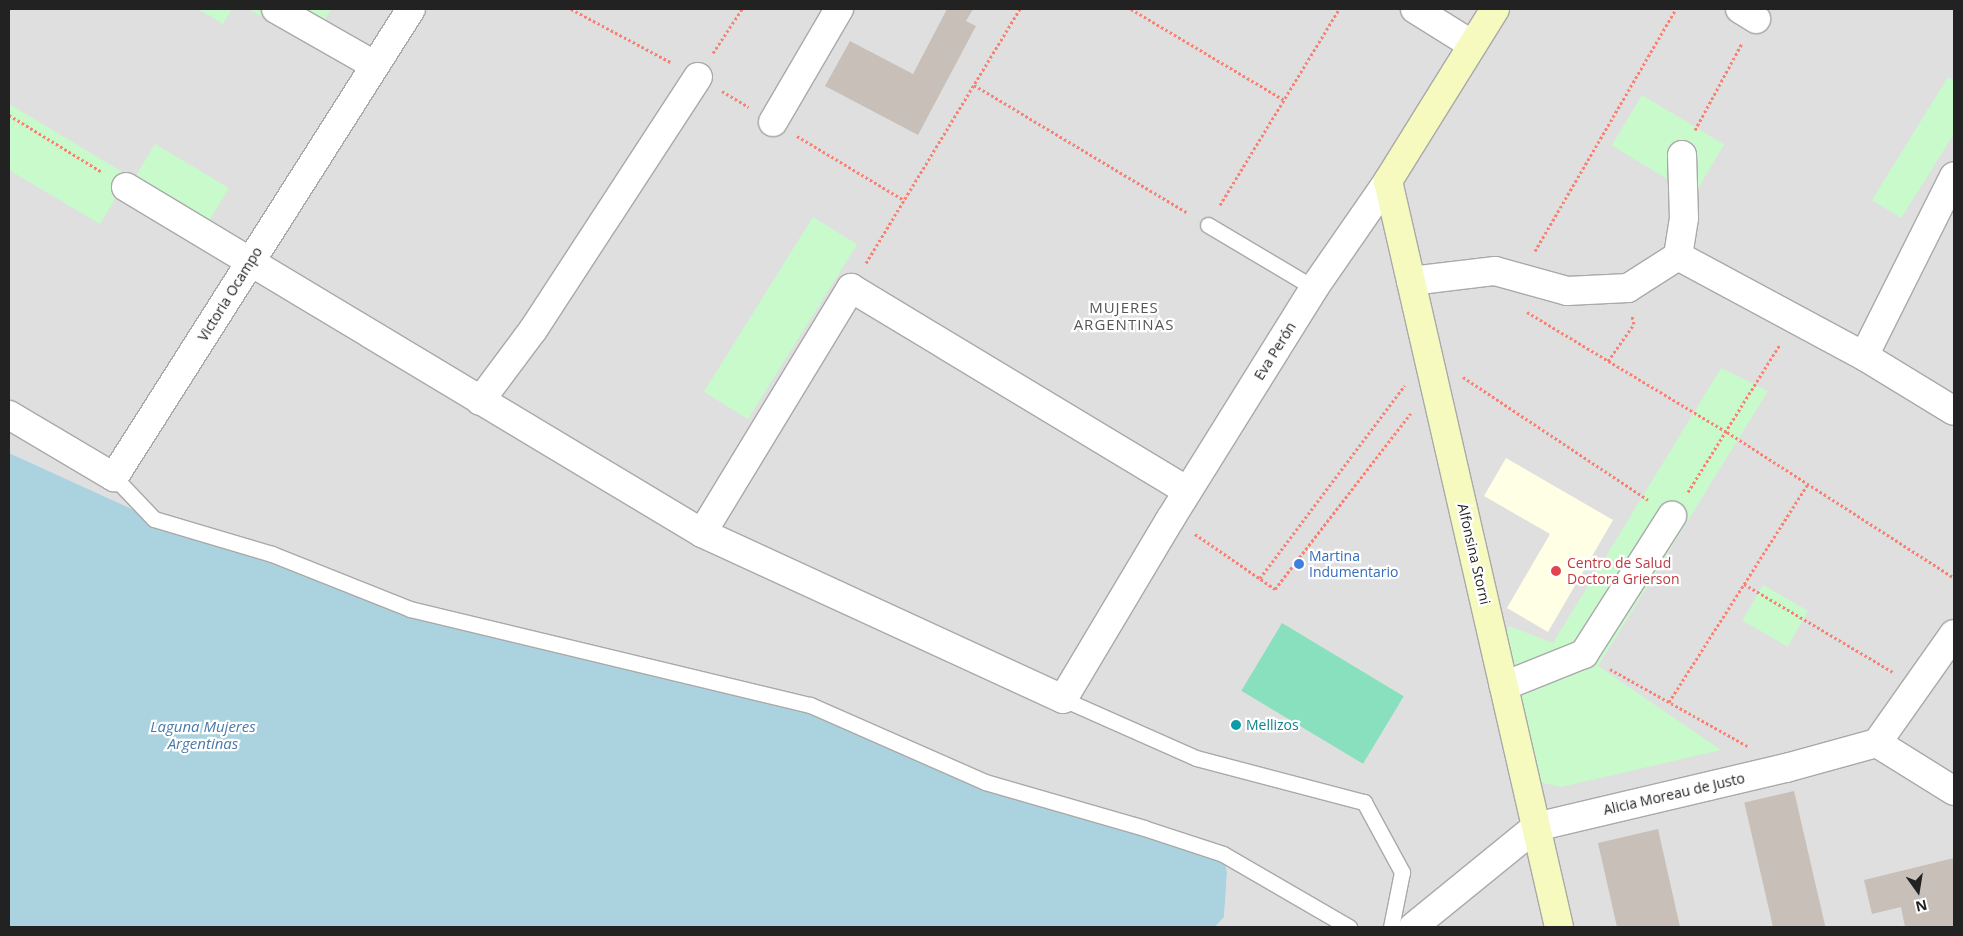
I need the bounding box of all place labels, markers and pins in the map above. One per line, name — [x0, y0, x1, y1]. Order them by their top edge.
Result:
place label: Martina Indumentario — [1309, 548, 1399, 580]
place label: Centro de Salud Doctora Grierson — [1567, 555, 1680, 588]
marker: Martina Indumentario — [1293, 558, 1305, 570]
marker: Centro de Salud Doctora Grierson — [1549, 564, 1563, 578]
place label: Mellizos — [1246, 717, 1299, 733]
marker: Mellizos — [1230, 719, 1242, 731]

